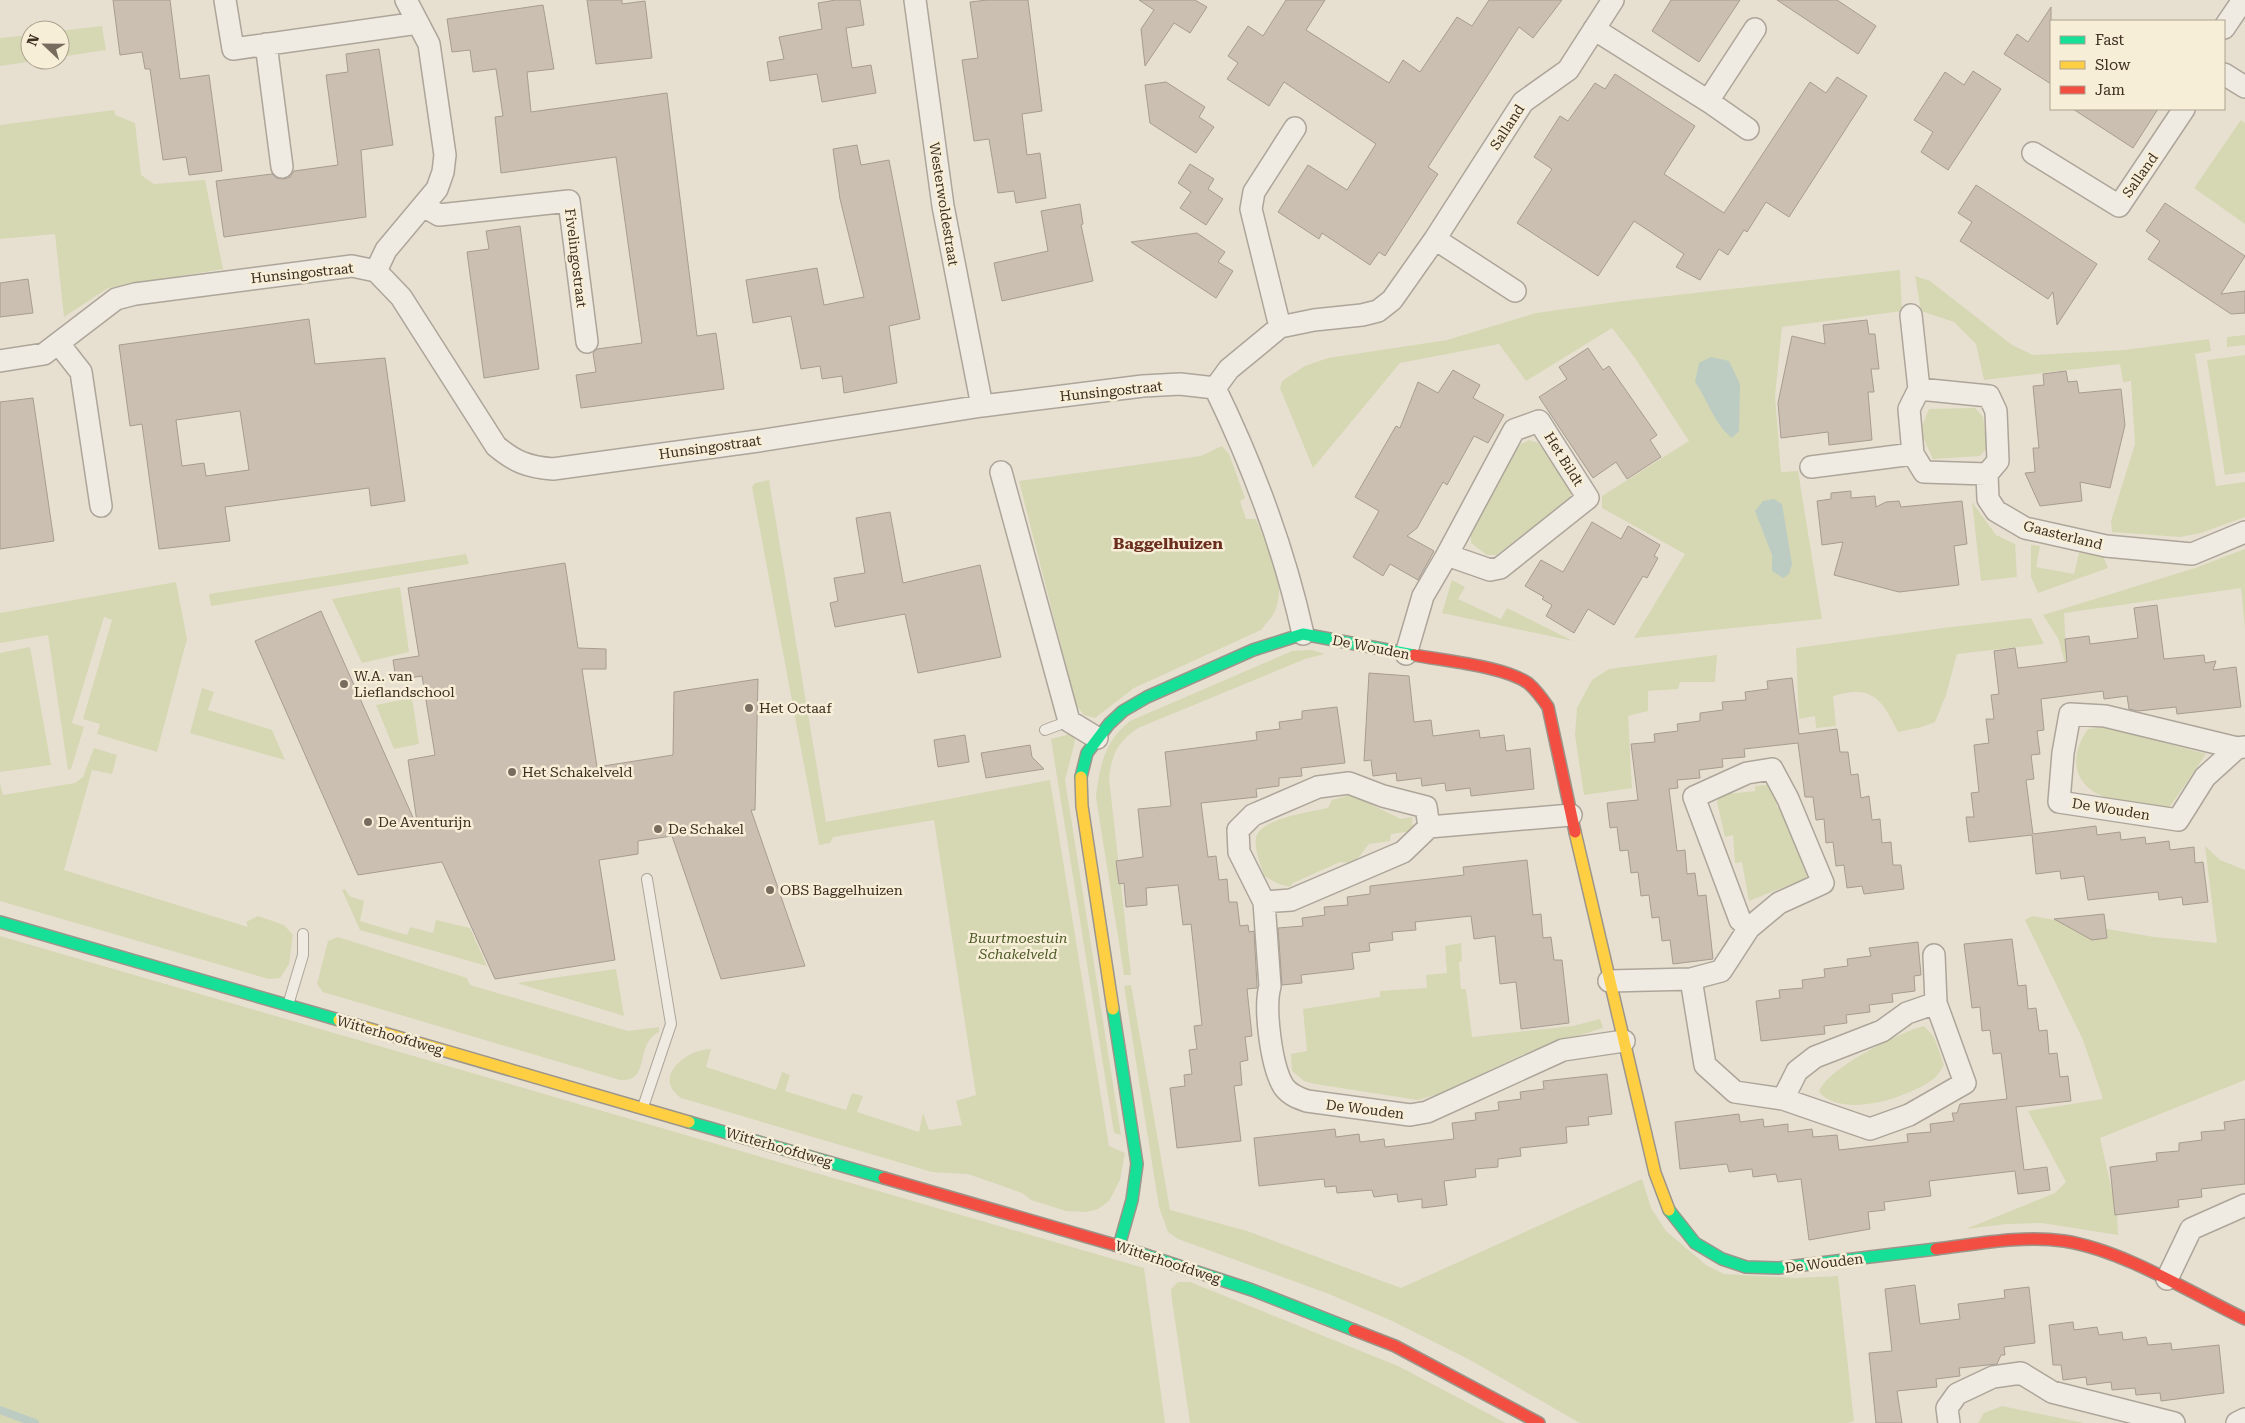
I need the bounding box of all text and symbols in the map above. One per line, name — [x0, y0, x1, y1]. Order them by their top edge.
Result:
north arrow — [20, 20, 70, 70]
legend — [2050, 20, 2225, 110]
text: Fast — [2095, 31, 2125, 49]
text: N — [24, 32, 42, 48]
text: Slow — [2095, 56, 2131, 74]
text: Jam — [2095, 81, 2125, 99]
street label: Salland — [1487, 101, 1528, 153]
street label: Westerwoldestraat — [926, 141, 962, 267]
street label: Salland — [2119, 150, 2161, 200]
street label: Fivelingostraat — [562, 207, 590, 309]
street label: Hunsingostraat — [250, 260, 354, 286]
street label: Hunsingostraat — [1059, 378, 1163, 404]
street label: Het Bildt — [1541, 429, 1587, 489]
street label: Hunsingostraat — [658, 432, 762, 462]
street label: Gaasterland — [2022, 517, 2104, 553]
district label: Baggelhuizen — [1113, 534, 1223, 553]
street label: De Wouden — [1331, 632, 1411, 662]
place label: W.A. van Lieflandschool — [354, 668, 455, 700]
marker: W.A. van Lieflandschool — [338, 678, 350, 690]
place label: Het Octaaf — [759, 700, 832, 716]
marker: Het Octaaf — [743, 702, 755, 714]
place label: Het Schakelveld — [522, 764, 632, 780]
marker: Het Schakelveld — [506, 766, 518, 778]
street label: De Wouden — [2071, 795, 2151, 823]
place label: De Aventurijn — [378, 814, 471, 830]
marker: De Aventurijn — [362, 816, 374, 828]
place label: De Schakel — [668, 821, 745, 837]
marker: De Schakel — [652, 823, 664, 835]
place label: OBS Baggelhuizen — [780, 882, 903, 898]
marker: OBS Baggelhuizen — [764, 884, 776, 896]
park label: Buurtmoestuin Schakelveld — [968, 930, 1068, 962]
street label: Witterhoofdweg — [335, 1012, 445, 1058]
street label: De Wouden — [1325, 1096, 1405, 1122]
street label: Witterhoofdweg — [724, 1124, 834, 1170]
street label: Witterhoofdweg — [1113, 1237, 1223, 1287]
street label: De Wouden — [1784, 1250, 1864, 1276]

